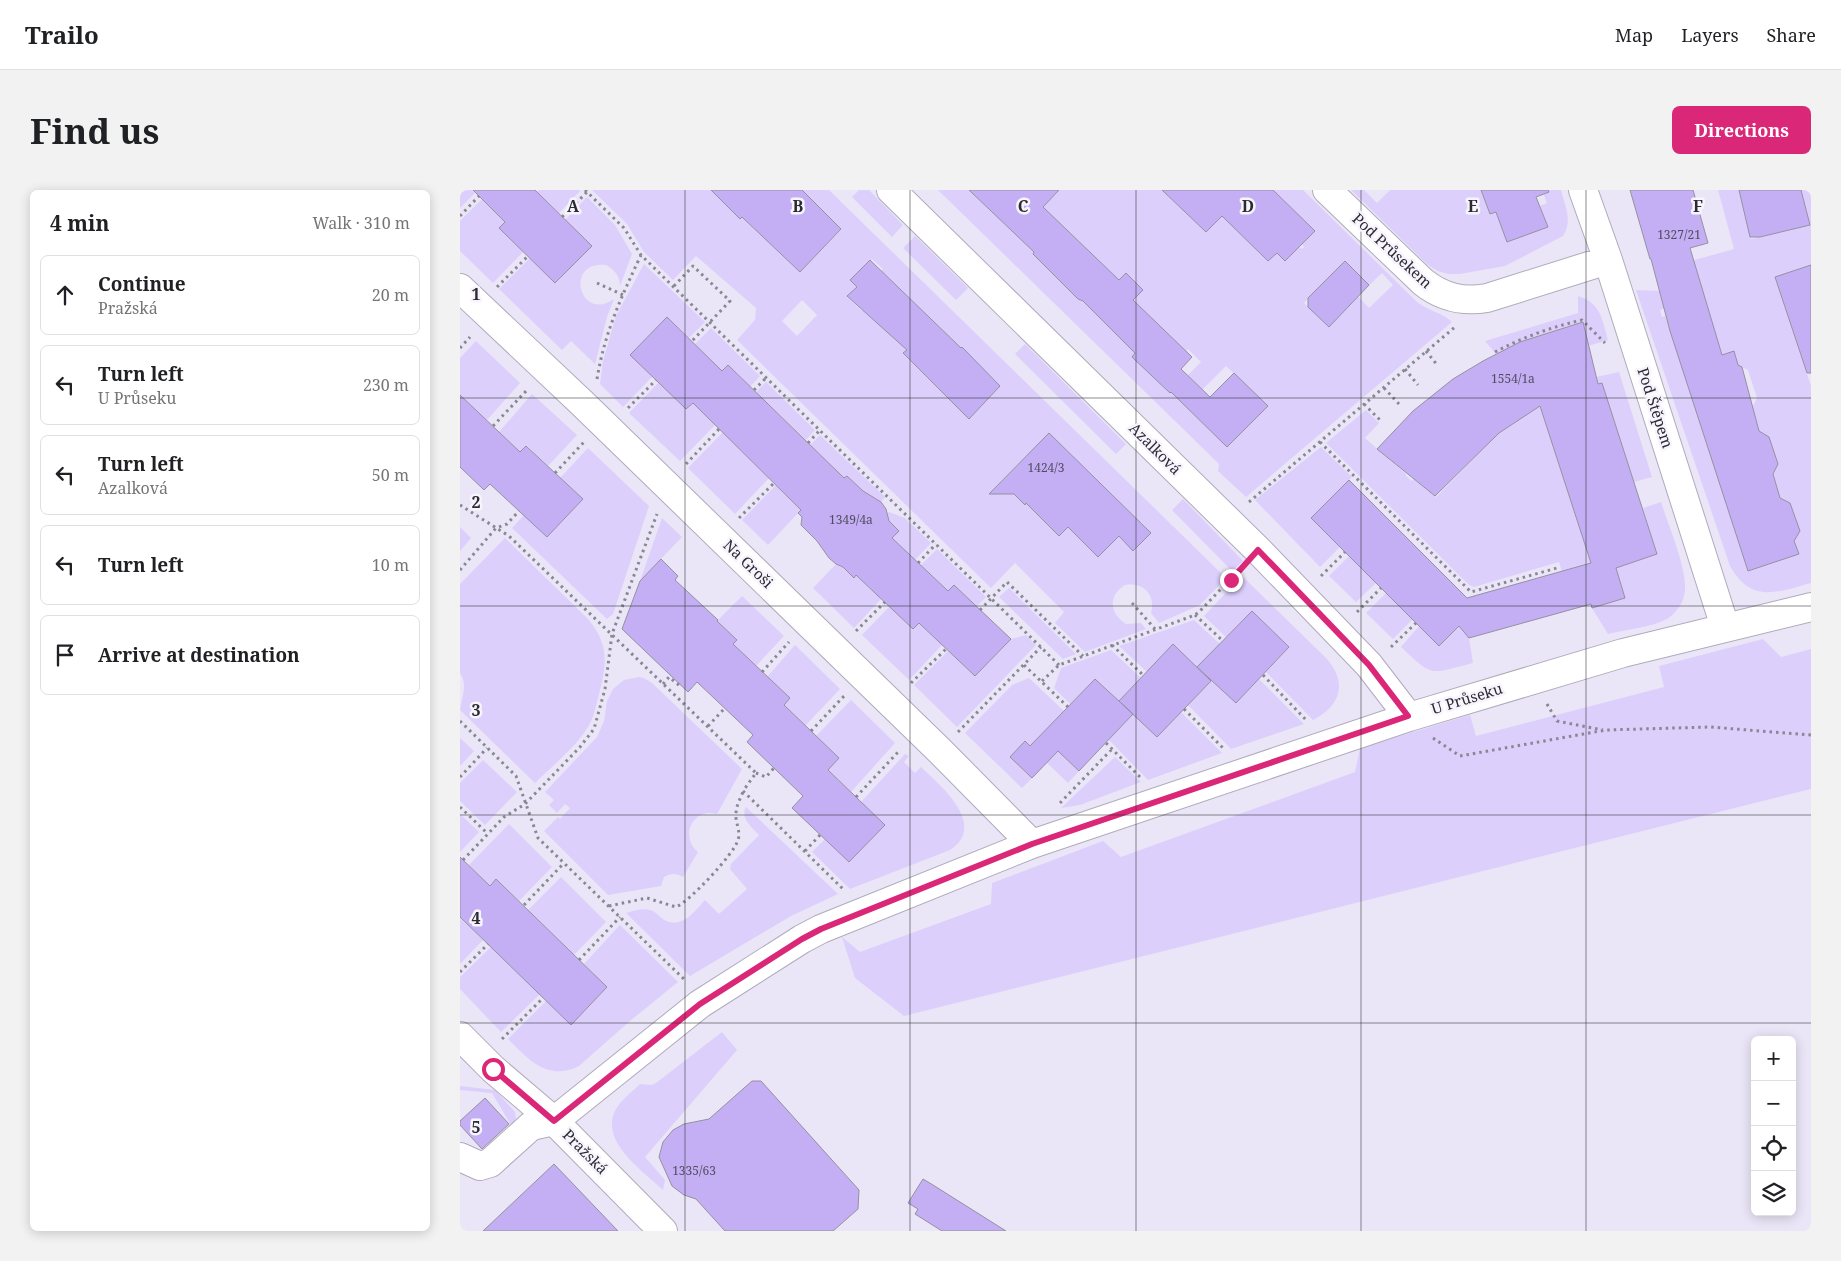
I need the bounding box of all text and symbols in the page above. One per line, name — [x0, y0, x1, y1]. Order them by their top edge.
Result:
text: Trailo — [25, 18, 99, 51]
text: Map — [1615, 23, 1653, 47]
text: Layers — [1681, 23, 1739, 47]
text: Share — [1767, 23, 1816, 47]
button: Directions — [1672, 106, 1811, 154]
text: Find us — [30, 107, 159, 154]
text: A — [567, 195, 580, 217]
text: B — [793, 195, 804, 217]
text: C — [1018, 195, 1029, 217]
text: D — [1242, 195, 1254, 217]
text: E — [1468, 195, 1478, 217]
text: F — [1693, 195, 1703, 217]
street label: Pod Průsekem — [1349, 208, 1437, 292]
text: 4 min — [50, 209, 109, 237]
text: Walk · 310 m — [313, 212, 410, 234]
house number: 1327/21 — [1657, 226, 1701, 243]
text: Continue — [98, 271, 186, 297]
icon: ahead — [51, 281, 79, 309]
text: 1 — [471, 283, 481, 305]
text: 20 m — [372, 284, 409, 306]
text: Pražská — [98, 297, 158, 319]
text: Turn left — [98, 361, 184, 387]
street label: Pod Štěpem — [1634, 365, 1678, 451]
house number: 1554/1a — [1491, 370, 1535, 387]
icon: left — [51, 371, 79, 399]
text: 230 m — [363, 374, 409, 396]
text: U Průseku — [98, 387, 176, 409]
street label: Azalková — [1125, 418, 1186, 479]
text: Turn left — [98, 451, 184, 477]
house number: 1424/3 — [1028, 459, 1065, 476]
icon: left — [51, 461, 79, 489]
text: 50 m — [372, 464, 409, 486]
text: Azalková — [98, 477, 168, 499]
text: 2 — [471, 491, 481, 513]
house number: 1349/4a — [829, 511, 873, 528]
street label: Na Groši — [720, 535, 778, 592]
icon: left — [51, 551, 79, 579]
text: Turn left — [98, 552, 184, 578]
text: 10 m — [372, 554, 409, 576]
route end — [1220, 569, 1243, 592]
icon: arrive — [51, 641, 79, 669]
text: Arrive at destination — [98, 642, 300, 668]
street label: U Průseku — [1429, 678, 1505, 718]
text: 3 — [471, 699, 481, 721]
text: 4 — [471, 907, 481, 929]
map controls — [1751, 1036, 1796, 1216]
button: + — [1751, 1036, 1796, 1081]
route start — [482, 1058, 505, 1081]
button: − — [1751, 1081, 1796, 1126]
text: 5 — [471, 1116, 481, 1138]
street label: Pražská — [559, 1124, 613, 1178]
button: locate — [1751, 1126, 1796, 1171]
house number: 1335/63 — [672, 1162, 716, 1179]
button: layers — [1751, 1171, 1796, 1216]

